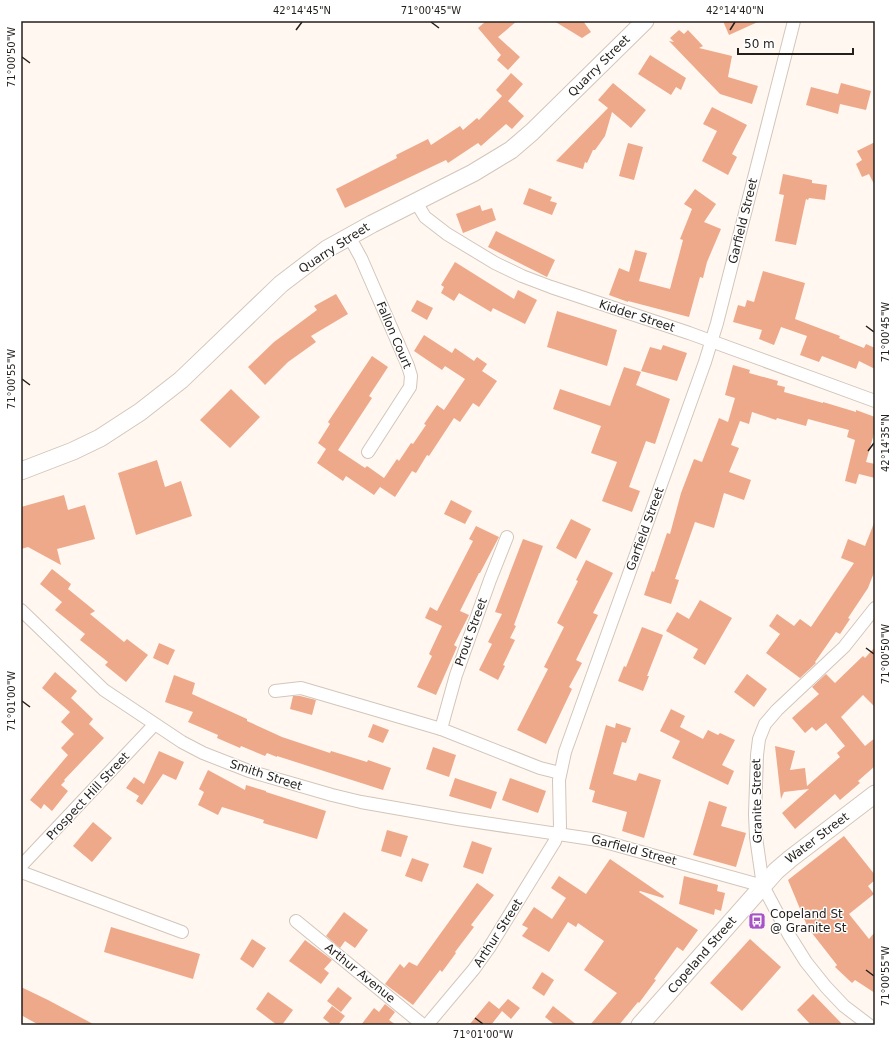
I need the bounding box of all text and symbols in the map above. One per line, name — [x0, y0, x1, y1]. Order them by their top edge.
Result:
text: 42°14'45"N — [273, 5, 331, 16]
text: 71°00'45"W — [401, 5, 461, 16]
text: 42°14'40"N — [706, 5, 764, 16]
text: 71°00'50"W — [6, 27, 17, 87]
scale bar — [738, 30, 853, 56]
street label: Quarry Street — [565, 32, 633, 100]
text: 50 m — [744, 37, 775, 51]
street label: Garfield Street — [726, 176, 760, 265]
street label: Quarry Street — [296, 220, 372, 276]
street label: Kidder Street — [597, 297, 677, 335]
street label: Fallon Court — [374, 299, 415, 371]
text: 71°00'45"W — [880, 302, 891, 362]
text: 71°00'55"W — [6, 349, 17, 409]
text: 42°14'35"N — [880, 414, 891, 472]
street label: Garfield Street — [623, 485, 667, 573]
street label: Prout Street — [452, 596, 490, 668]
text: 71°00'50"W — [880, 624, 891, 684]
text: 71°01'00"W — [6, 671, 17, 731]
street label: Prospect Hill Street — [44, 749, 132, 843]
street label: Smith Street — [228, 757, 304, 793]
street label: Granite Street — [749, 758, 765, 844]
street label: Water Street — [783, 809, 852, 866]
street label: Garfield Street — [590, 832, 678, 868]
street label: Arthur Street — [471, 896, 525, 970]
place label: Copeland St @ Granite St — [770, 907, 847, 935]
bus stop icon: Copeland St @ Granite St — [747, 911, 767, 931]
street label: Copeland Street — [665, 914, 739, 996]
street label: Arthur Avenue — [322, 940, 398, 1006]
text: 71°00'55"W — [880, 946, 891, 1006]
text: 71°01'00"W — [453, 1029, 513, 1040]

